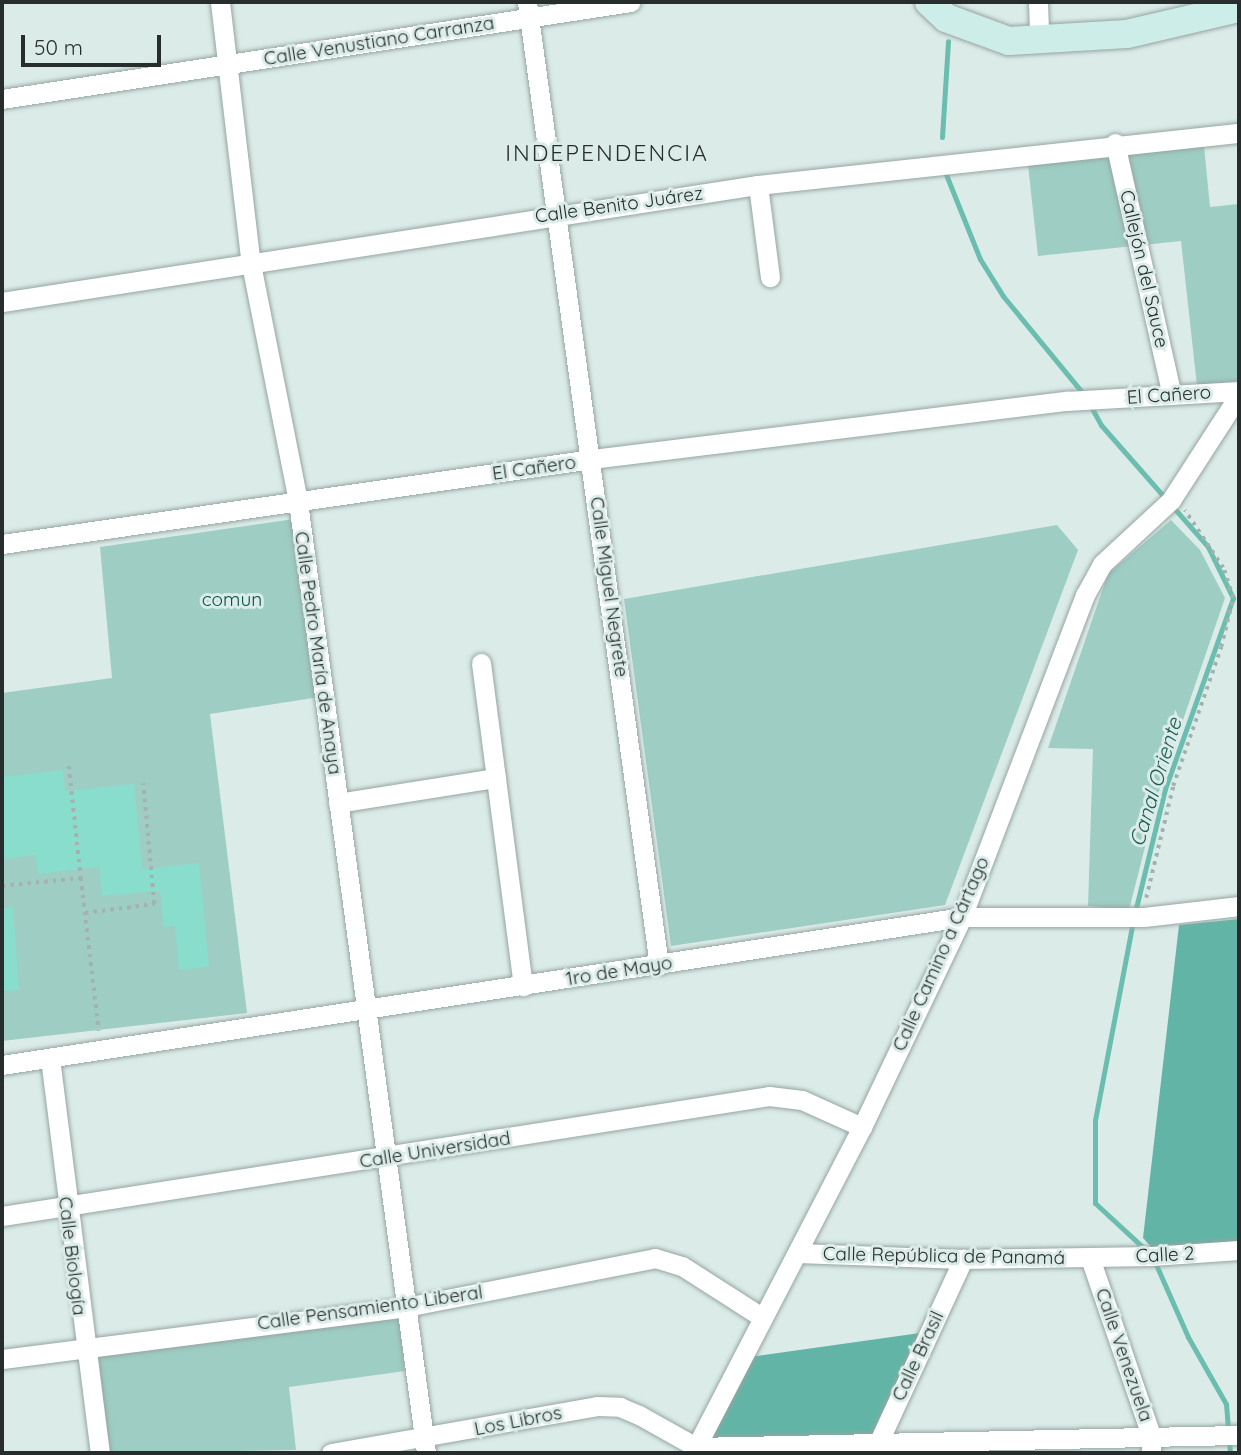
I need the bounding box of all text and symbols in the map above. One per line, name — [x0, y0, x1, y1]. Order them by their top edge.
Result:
street label: Calle Venustiano Carranza — [262, 12, 496, 70]
scale bar — [24, 21, 164, 65]
text: 50 m — [34, 34, 83, 60]
district label: INDEPENDENCIA — [507, 139, 707, 167]
street label: Calle Benito Juárez — [534, 182, 704, 228]
street label: Callejón del Sauce — [1115, 188, 1173, 350]
street label: El Cañero — [1126, 381, 1212, 409]
street label: El Cañero — [491, 451, 577, 485]
street label: Calle Miguel Negrete — [585, 495, 633, 679]
street label: Calle Pedro María de Anaya — [290, 530, 346, 776]
park label: comun — [202, 589, 262, 611]
water label: Canal Oriente — [1123, 715, 1187, 849]
street label: Calle Camino a Cártago — [888, 853, 994, 1055]
street label: 1ro de Mayo — [564, 951, 674, 991]
street label: Calle Universidad — [358, 1127, 512, 1173]
street label: Calle Biología — [53, 1195, 91, 1317]
street label: Calle República de Panamá — [823, 1242, 1065, 1270]
street label: Calle 2 — [1135, 1242, 1195, 1268]
street label: Calle Pensamiento Liberal — [256, 1281, 484, 1335]
street label: Calle Venezuela — [1091, 1285, 1157, 1425]
street label: Calle Brasil — [887, 1307, 949, 1405]
street label: Los Libros — [472, 1401, 564, 1441]

